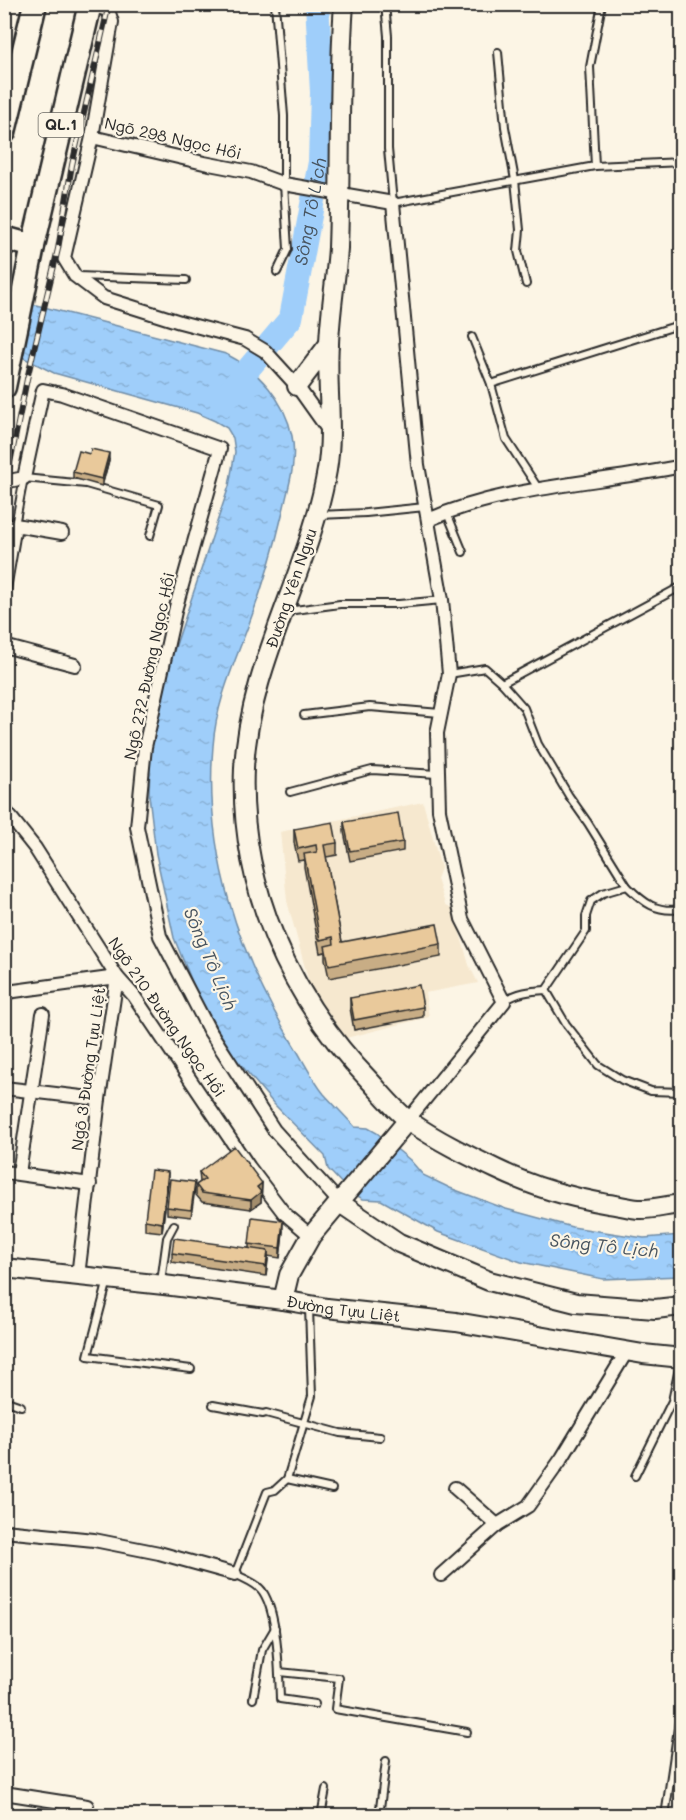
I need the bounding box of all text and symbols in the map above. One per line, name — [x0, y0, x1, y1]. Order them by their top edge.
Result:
street label: Ngõ 298 Ngọc Hồi — [103, 112, 244, 163]
road number: QL.1 — [38, 113, 84, 137]
water label: Sông Tô Lịch — [288, 156, 332, 267]
street label: Đường Yên Ngưu — [260, 525, 321, 651]
street label: Ngõ 272 Đường Ngọc Hồi — [118, 570, 179, 762]
water label: Sông Tô Lịch — [179, 904, 243, 1014]
street label: Ngõ 210 Đường Ngọc Hồi — [104, 933, 231, 1101]
street label: Ngõ 3 Đường Tựu Liệt — [66, 986, 109, 1152]
water label: Sông Tô Lịch — [549, 1227, 660, 1263]
street label: Đường Tựu Liệt — [285, 1290, 402, 1326]

